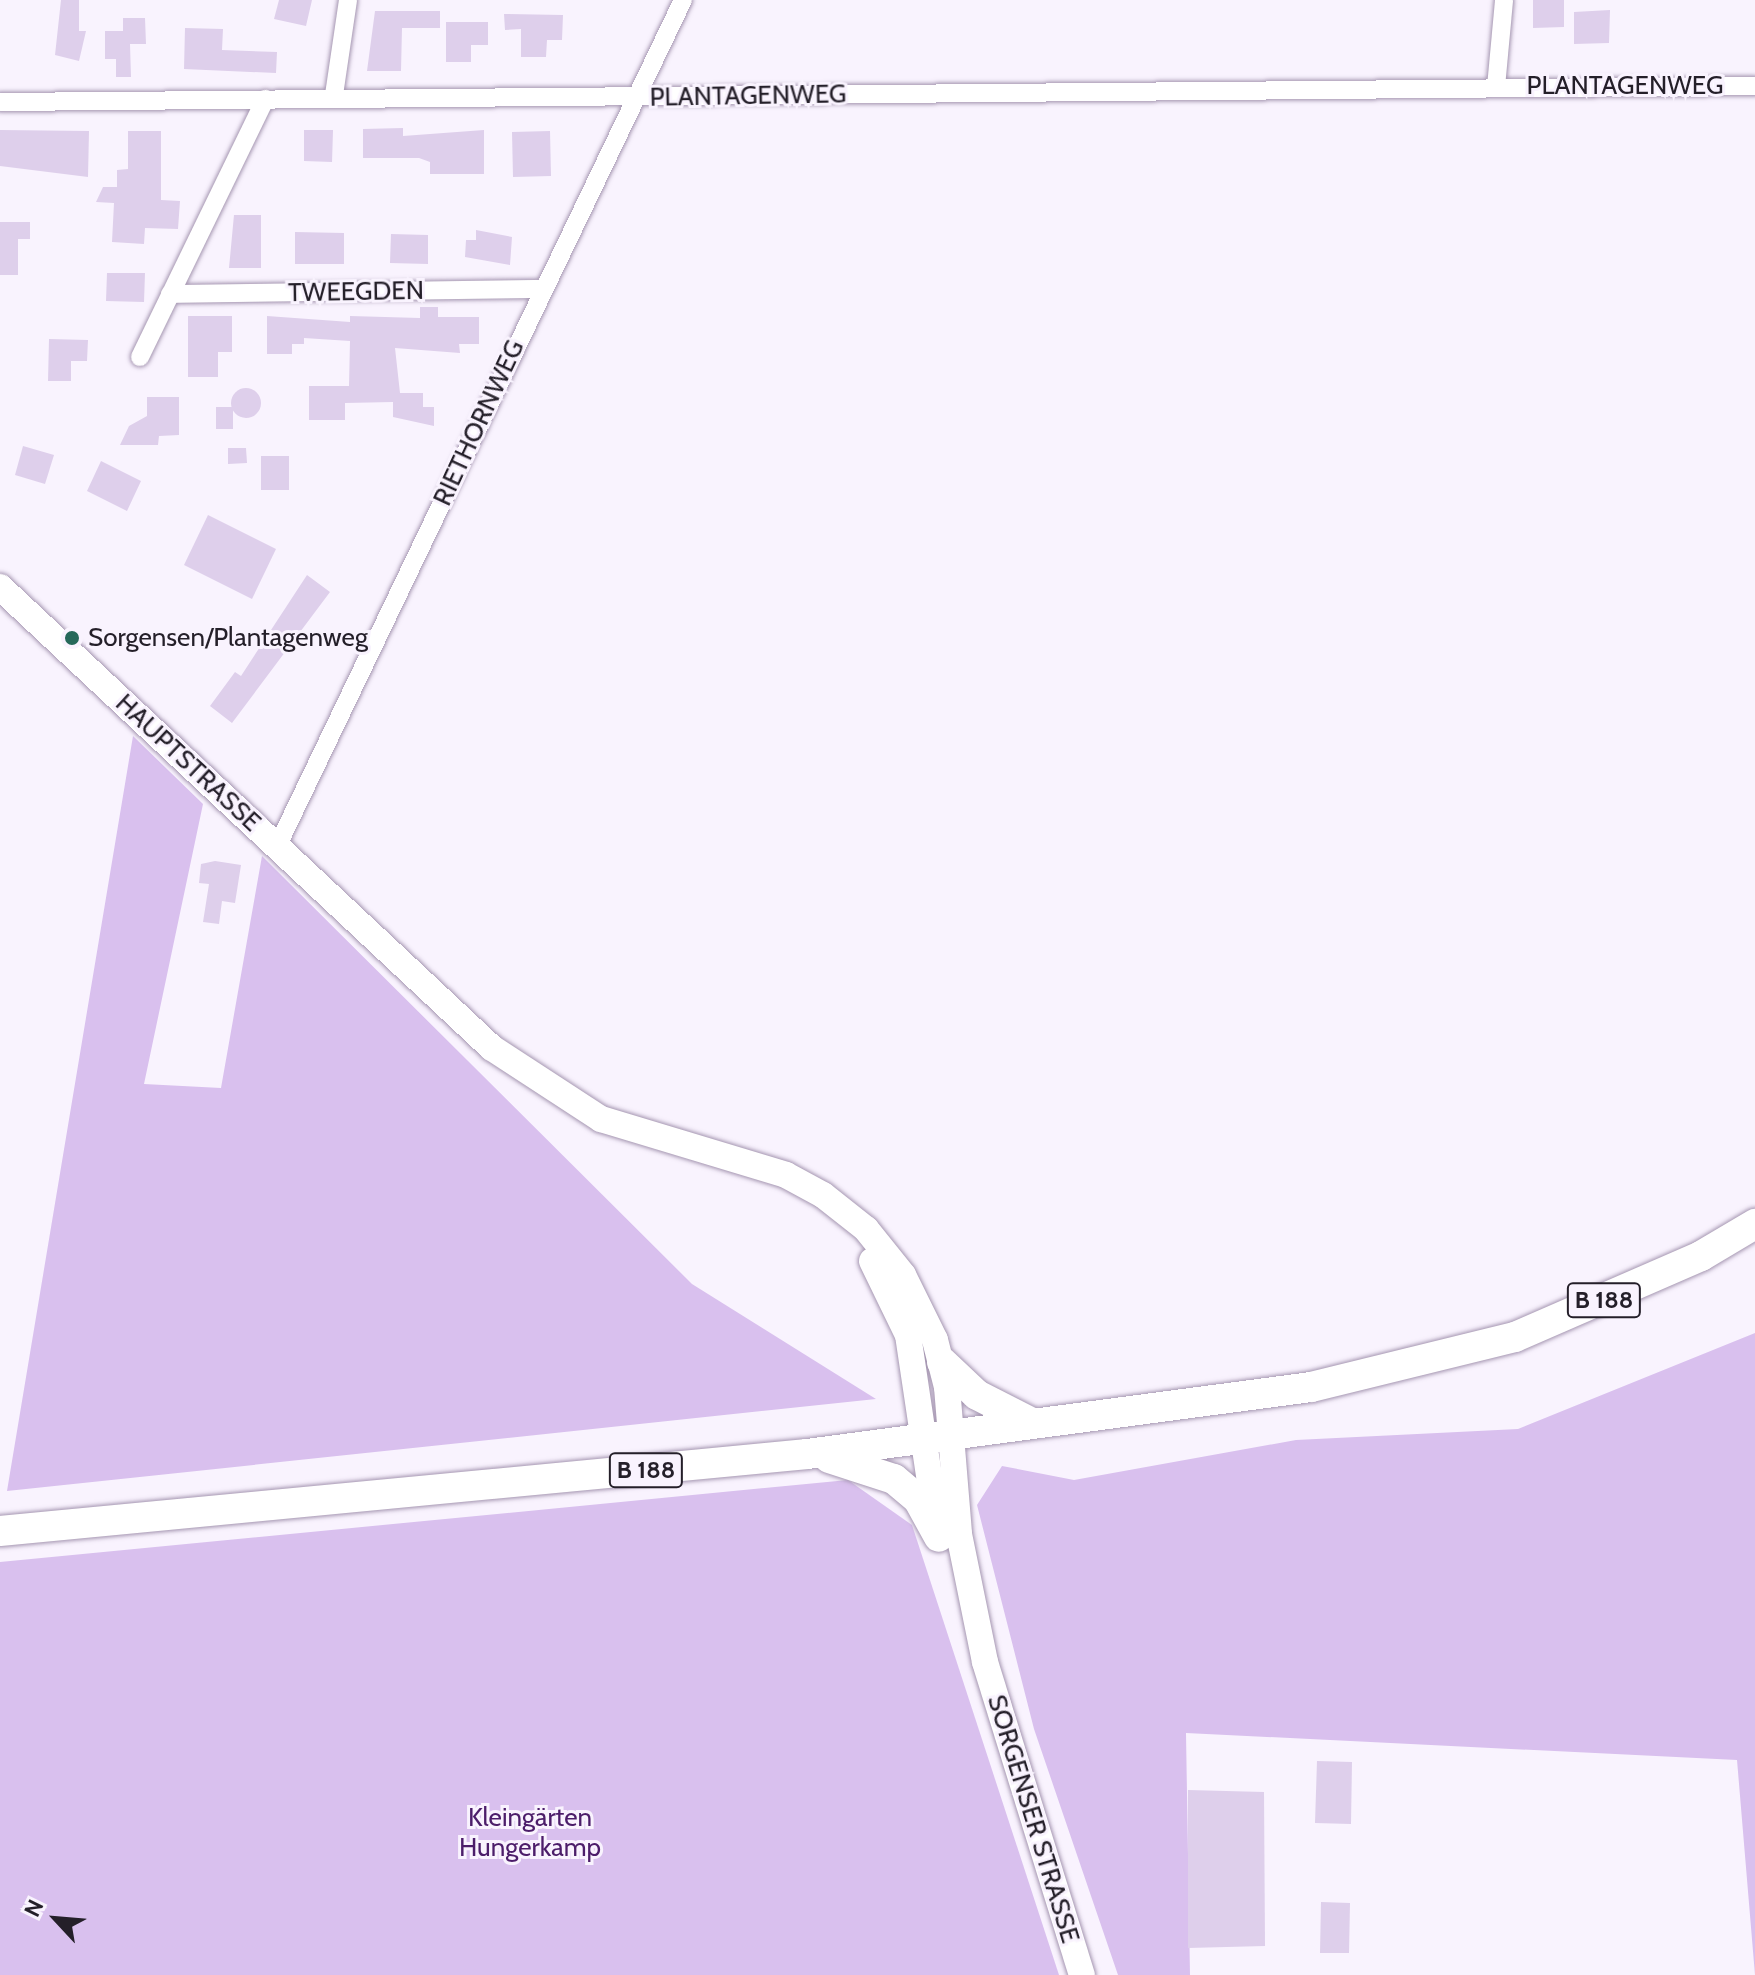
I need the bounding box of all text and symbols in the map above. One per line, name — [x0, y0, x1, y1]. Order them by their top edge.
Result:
street label: PLANTAGENWEG — [1527, 70, 1723, 102]
street label: PLANTAGENWEG — [649, 79, 847, 113]
street label: TWEEGDEN — [288, 275, 424, 309]
street label: RIETHORNWEG — [427, 335, 531, 511]
place label: Sorgensen/Plantagenweg — [88, 622, 368, 654]
marker: Sorgensen/Plantagenweg — [63, 629, 81, 647]
street label: HAUPTSTRASSE — [109, 688, 267, 838]
road number: B 188 — [1566, 1280, 1642, 1320]
road number: B 188 — [608, 1450, 684, 1490]
street label: SORGENSER STRASSE — [980, 1691, 1086, 1947]
park label: Kleingärten Hungerkamp — [459, 1802, 601, 1864]
north arrow — [16, 1879, 96, 1959]
text: N — [18, 1895, 50, 1921]

